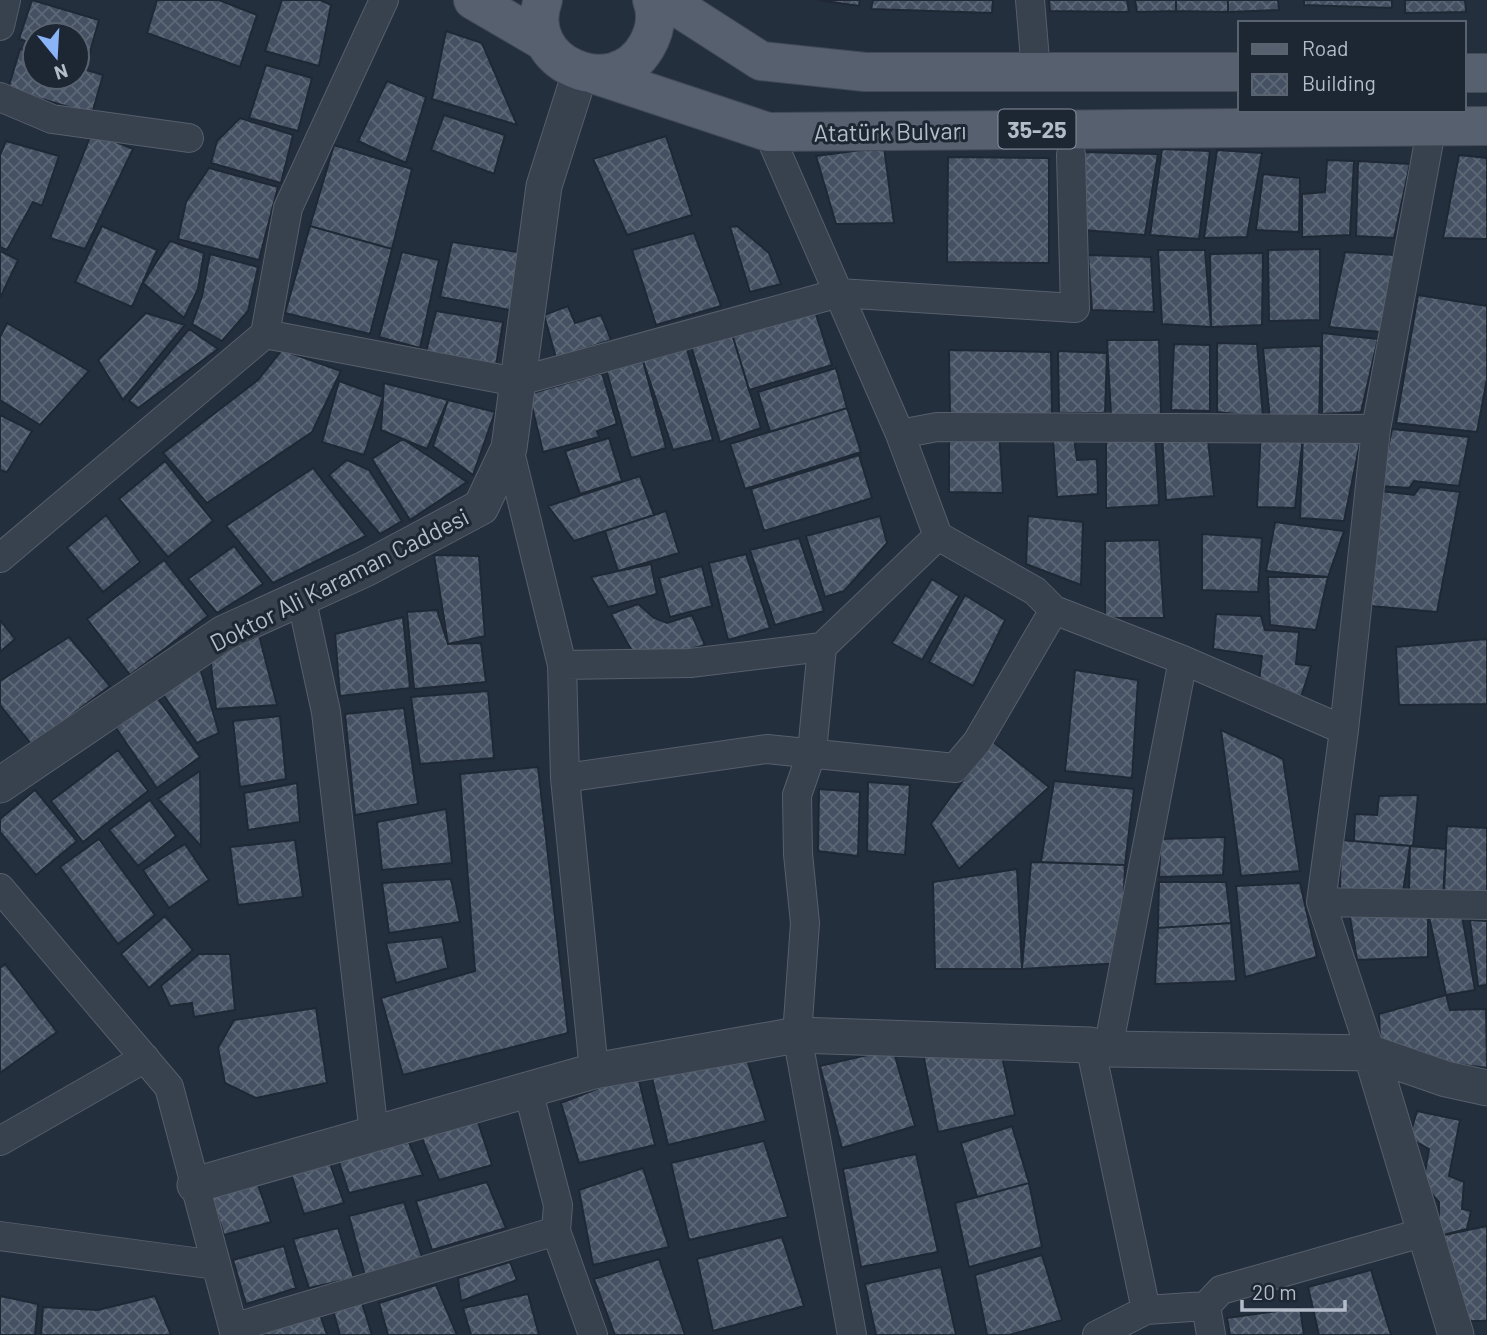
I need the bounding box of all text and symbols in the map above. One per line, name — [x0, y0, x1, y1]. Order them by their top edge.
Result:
north arrow — [21, 21, 91, 91]
legend — [1238, 21, 1466, 112]
text: Road — [1302, 35, 1348, 60]
text: N — [52, 60, 71, 86]
text: Building — [1302, 70, 1376, 95]
road number: 35-25 — [998, 110, 1076, 148]
street label: Atatürk Bulvarı — [813, 115, 967, 147]
street label: Doktor Ali Karaman Caddesi — [205, 501, 473, 657]
scale bar — [1242, 1268, 1345, 1312]
text: 20 m — [1252, 1279, 1297, 1304]

